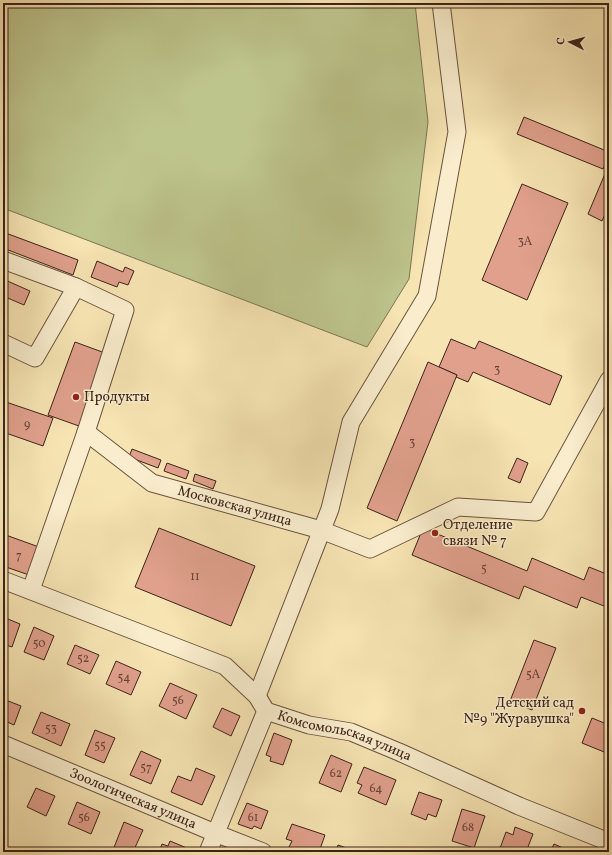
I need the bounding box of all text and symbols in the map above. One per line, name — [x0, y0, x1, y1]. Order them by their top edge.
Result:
north arrow — [550, 22, 590, 62]
text: С — [554, 37, 569, 45]
house number: 3А — [518, 234, 533, 250]
house number: 3 — [494, 362, 500, 378]
place label: Продукты — [84, 388, 150, 407]
marker: Продукты — [71, 392, 81, 402]
house number: 9 — [24, 417, 30, 433]
house number: 3 — [409, 435, 415, 451]
street label: Московская улица — [176, 481, 294, 531]
place label: Отделение связи № 7 — [443, 516, 513, 551]
marker: Отделение связи № 7 — [430, 528, 440, 538]
house number: 7 — [16, 548, 22, 564]
house number: 5 — [481, 561, 487, 577]
house number: 11 — [190, 569, 200, 585]
house number: 50 — [33, 636, 45, 652]
house number: 52 — [77, 651, 89, 667]
house number: 5А — [526, 667, 541, 683]
house number: 54 — [118, 670, 130, 686]
house number: 56 — [172, 693, 184, 709]
place label: Детский сад №9 "Журавушка" — [464, 694, 574, 729]
street label: Комсомольская улица — [275, 706, 415, 766]
marker: Детский сад №9 "Журавушка" — [577, 706, 587, 716]
house number: 53 — [45, 721, 57, 737]
house number: 55 — [94, 738, 106, 754]
house number: 57 — [140, 760, 152, 776]
street label: Зоологическая улица — [67, 763, 200, 834]
house number: 62 — [330, 766, 342, 782]
house number: 64 — [370, 781, 382, 797]
house number: 56 — [78, 810, 90, 826]
house number: 61 — [248, 810, 258, 826]
house number: 68 — [462, 820, 474, 836]

